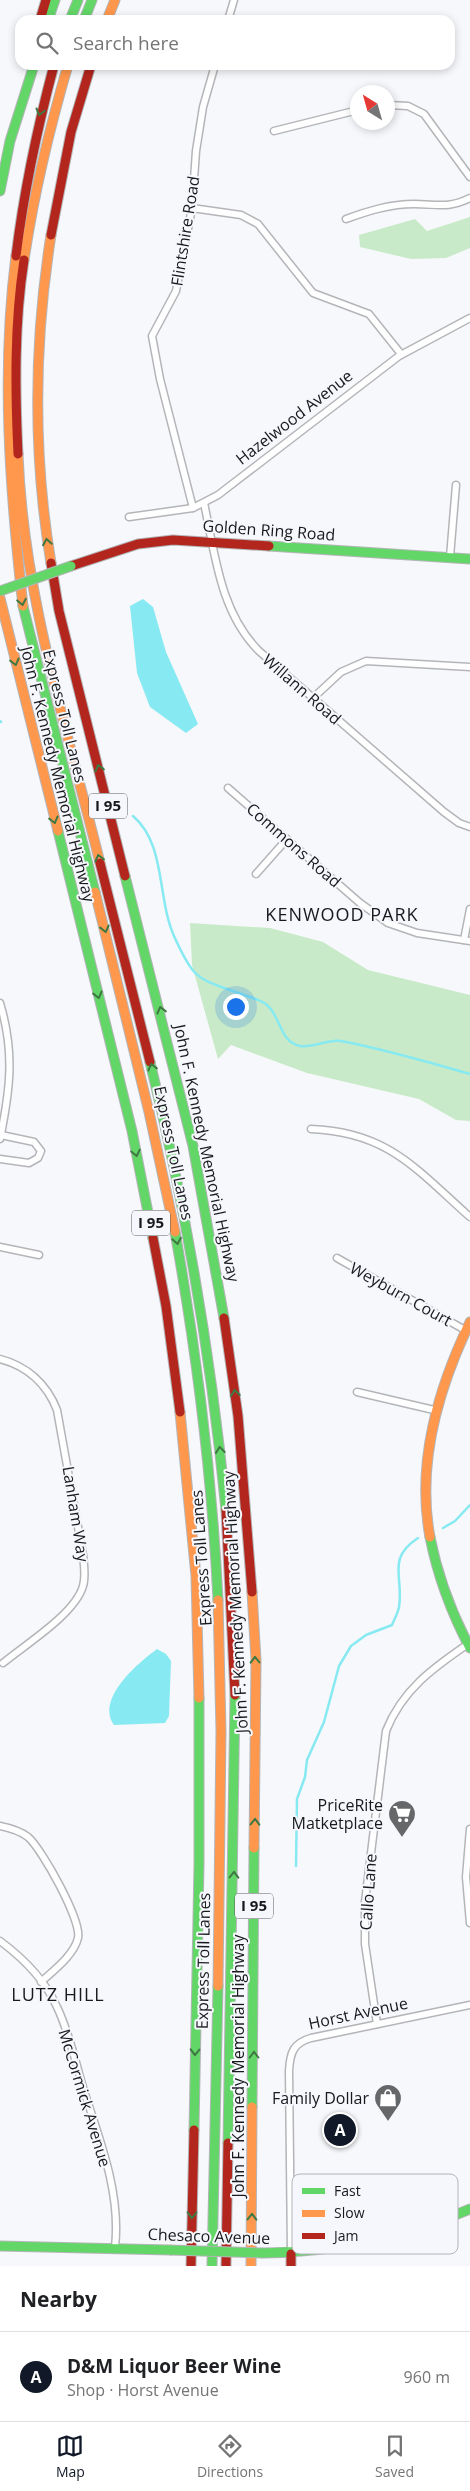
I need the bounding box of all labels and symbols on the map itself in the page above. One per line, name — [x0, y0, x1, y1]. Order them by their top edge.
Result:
north arrow — [350, 85, 395, 130]
one-way arrow — [36, 107, 46, 115]
street label: Flintshire Road — [165, 174, 205, 288]
street label: Hazelwood Avenue — [231, 364, 357, 470]
street label: Golden Ring Road — [202, 514, 336, 546]
one-way arrow — [42, 537, 52, 546]
one-way arrow — [16, 597, 26, 606]
street label: John F. Kennedy Memorial Highway — [15, 642, 101, 905]
street label: Express Toll Lanes — [38, 647, 92, 785]
street label: Willann Road — [258, 649, 346, 729]
one-way arrow — [9, 658, 20, 667]
one-way arrow — [94, 764, 105, 773]
road number: I 95 — [89, 794, 127, 818]
street label: Commons Road — [242, 798, 346, 892]
one-way arrow — [48, 816, 59, 825]
one-way arrow — [94, 854, 105, 863]
district label: KENWOOD PARK — [265, 902, 419, 926]
one-way arrow — [99, 924, 109, 933]
one-way arrow — [92, 990, 103, 999]
your location — [223, 994, 249, 1020]
one-way arrow — [156, 1007, 166, 1015]
street label: John F. Kennedy Memorial Highway — [169, 1020, 245, 1285]
one-way arrow — [147, 1062, 158, 1071]
street label: Express Toll Lanes — [149, 1084, 199, 1222]
one-way arrow — [131, 1148, 141, 1157]
road number: I 95 — [132, 1210, 170, 1236]
one-way arrow — [171, 1236, 182, 1245]
street label: Weyburn Court — [346, 1257, 456, 1331]
one-way arrow — [230, 1389, 241, 1397]
one-way arrow — [215, 1446, 226, 1454]
street label: Lanham Way — [58, 1465, 95, 1564]
street label: John F. Kennedy Memorial Highway — [217, 1469, 253, 1736]
street label: Express Toll Lanes — [185, 1489, 217, 1627]
one-way arrow — [250, 1656, 261, 1664]
place label: PriceRite Matketplace — [292, 1794, 383, 1834]
supermarket icon: PriceRite Matketplace — [387, 1799, 417, 1838]
one-way arrow — [250, 1818, 261, 1826]
street label: Callo Lane — [354, 1853, 382, 1931]
one-way arrow — [228, 1871, 239, 1879]
street label: Express Toll Lanes — [191, 1893, 215, 2029]
road number: I 95 — [235, 1894, 273, 1918]
street label: John F. Kennedy Memorial Highway — [227, 1934, 249, 2199]
district label: LUTZ HILL — [11, 1982, 105, 2006]
street label: Horst Avenue — [306, 1992, 410, 2034]
street label: McCormick Avenue — [54, 2026, 116, 2170]
one-way arrow — [190, 2049, 201, 2057]
one-way arrow — [249, 2051, 259, 2058]
shop icon: Family Dollar — [373, 2083, 403, 2122]
place label: Family Dollar — [272, 2087, 369, 2109]
pin: A — [324, 2111, 356, 2149]
legend — [292, 2174, 458, 2254]
text: Fast — [334, 2181, 361, 2200]
text: Slow — [334, 2203, 365, 2222]
one-way arrow — [187, 2212, 197, 2219]
one-way arrow — [247, 2213, 257, 2221]
street label: Chesaco Avenue — [147, 2223, 271, 2249]
text: Jam — [332, 2226, 359, 2245]

